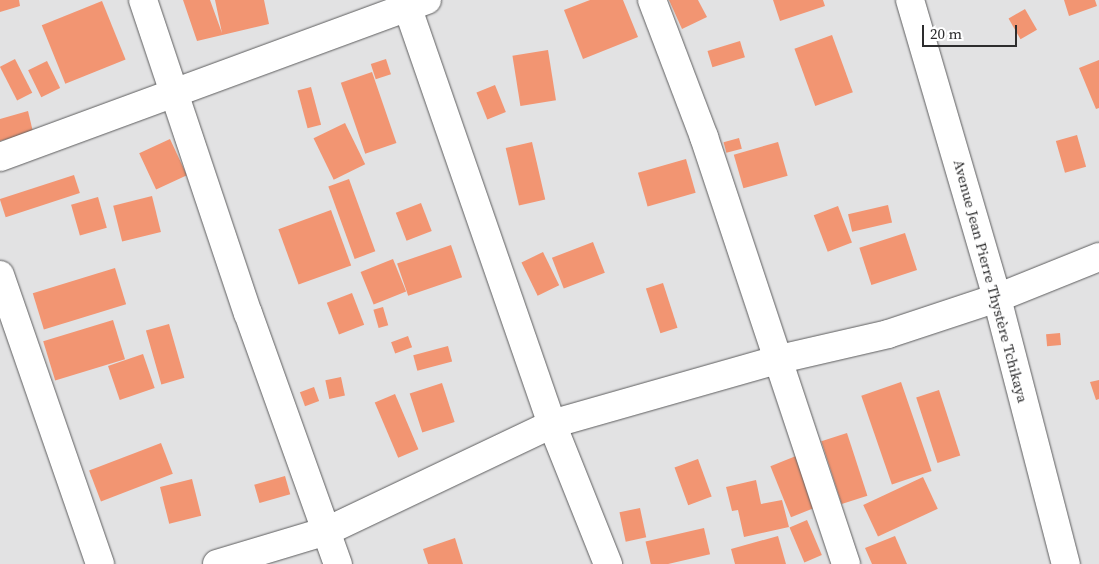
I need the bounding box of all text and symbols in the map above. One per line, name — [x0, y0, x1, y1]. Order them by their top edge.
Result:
scale bar — [924, 15, 1019, 47]
text: 20 m — [930, 23, 962, 44]
street label: Avenue Jean Pierre Thystère Tchikaya — [950, 157, 1032, 405]

